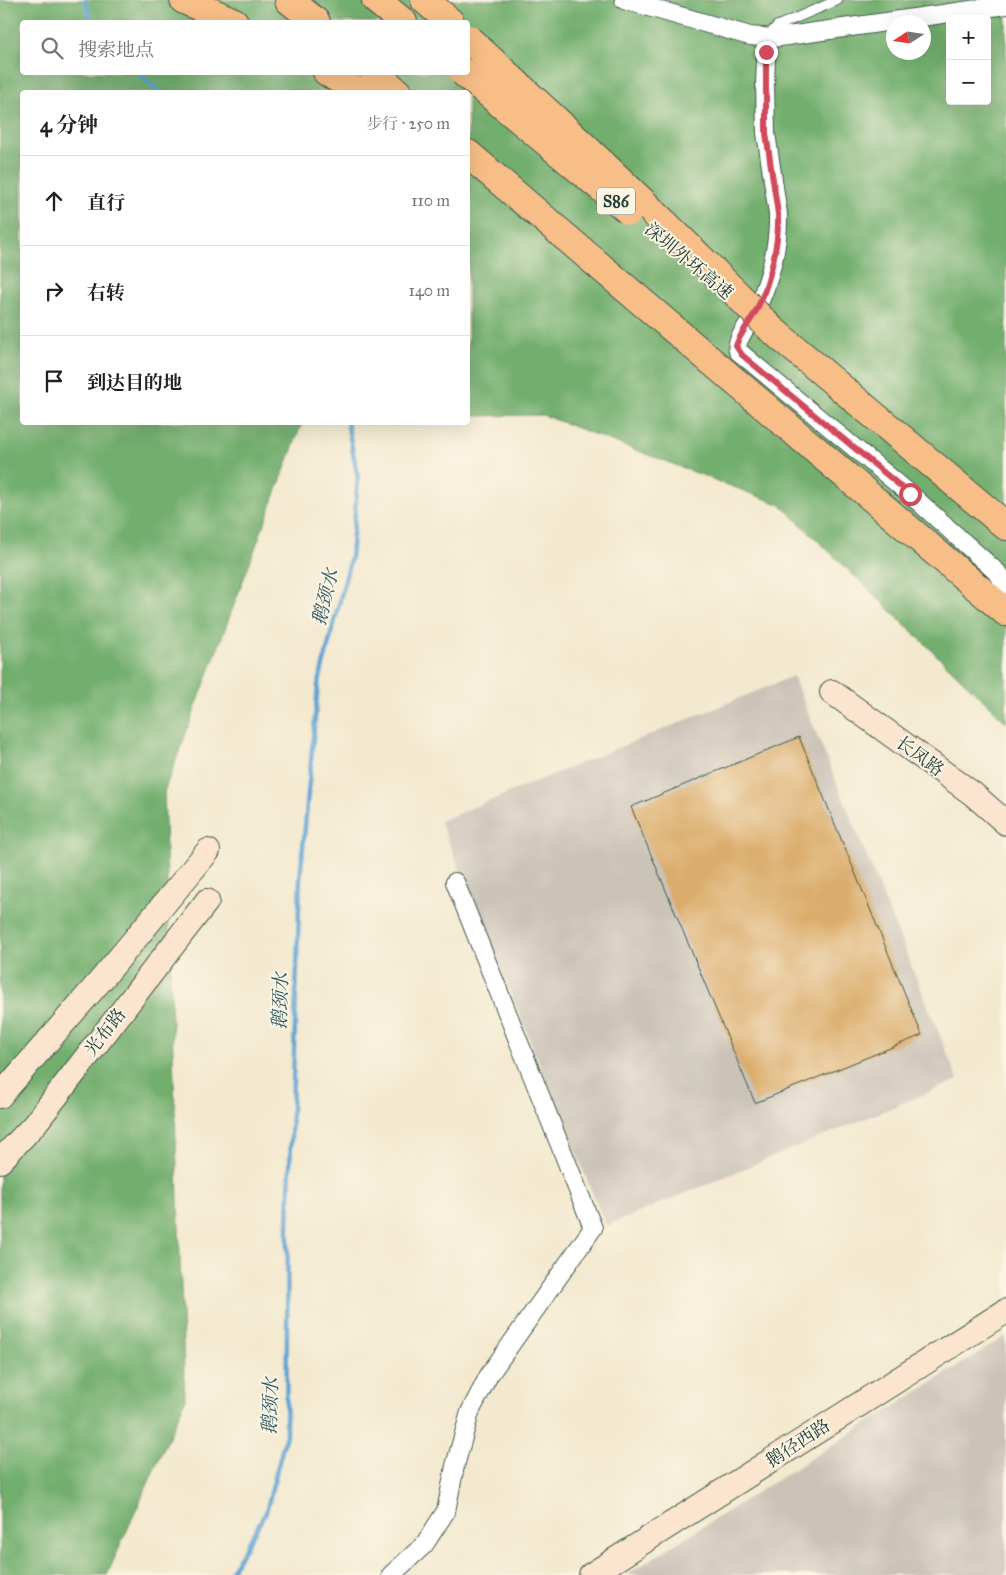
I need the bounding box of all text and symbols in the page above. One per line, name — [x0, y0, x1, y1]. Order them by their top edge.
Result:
north arrow — [886, 15, 931, 60]
map controls — [946, 15, 991, 105]
button: + — [946, 15, 991, 60]
search box — [20, 20, 470, 75]
icon: search — [38, 34, 66, 62]
text: 搜索地点 — [78, 38, 154, 61]
route end — [755, 41, 778, 64]
button: − — [946, 60, 991, 105]
text: 4 分钟 — [40, 112, 98, 138]
text: 步行 · 250 m — [366, 114, 450, 133]
icon: ahead — [40, 187, 68, 215]
road number: S86 — [597, 188, 635, 215]
text: 直行 — [87, 191, 125, 214]
text: 110 m — [411, 191, 450, 210]
street label: 深圳外环高速 — [641, 218, 737, 304]
icon: right — [40, 277, 68, 305]
text: 右转 — [87, 281, 125, 304]
text: 140 m — [409, 281, 450, 300]
icon: arrive — [40, 367, 68, 395]
text: 到达目的地 — [87, 371, 182, 394]
route start — [899, 483, 922, 506]
water label: 鹅颈水 — [307, 565, 344, 627]
street label: 长凤路 — [892, 731, 948, 781]
water label: 鹅颈水 — [268, 970, 293, 1030]
street label: 光布路 — [80, 1004, 130, 1060]
water label: 鹅颈水 — [258, 1375, 283, 1435]
street label: 鹅径西路 — [762, 1414, 834, 1472]

